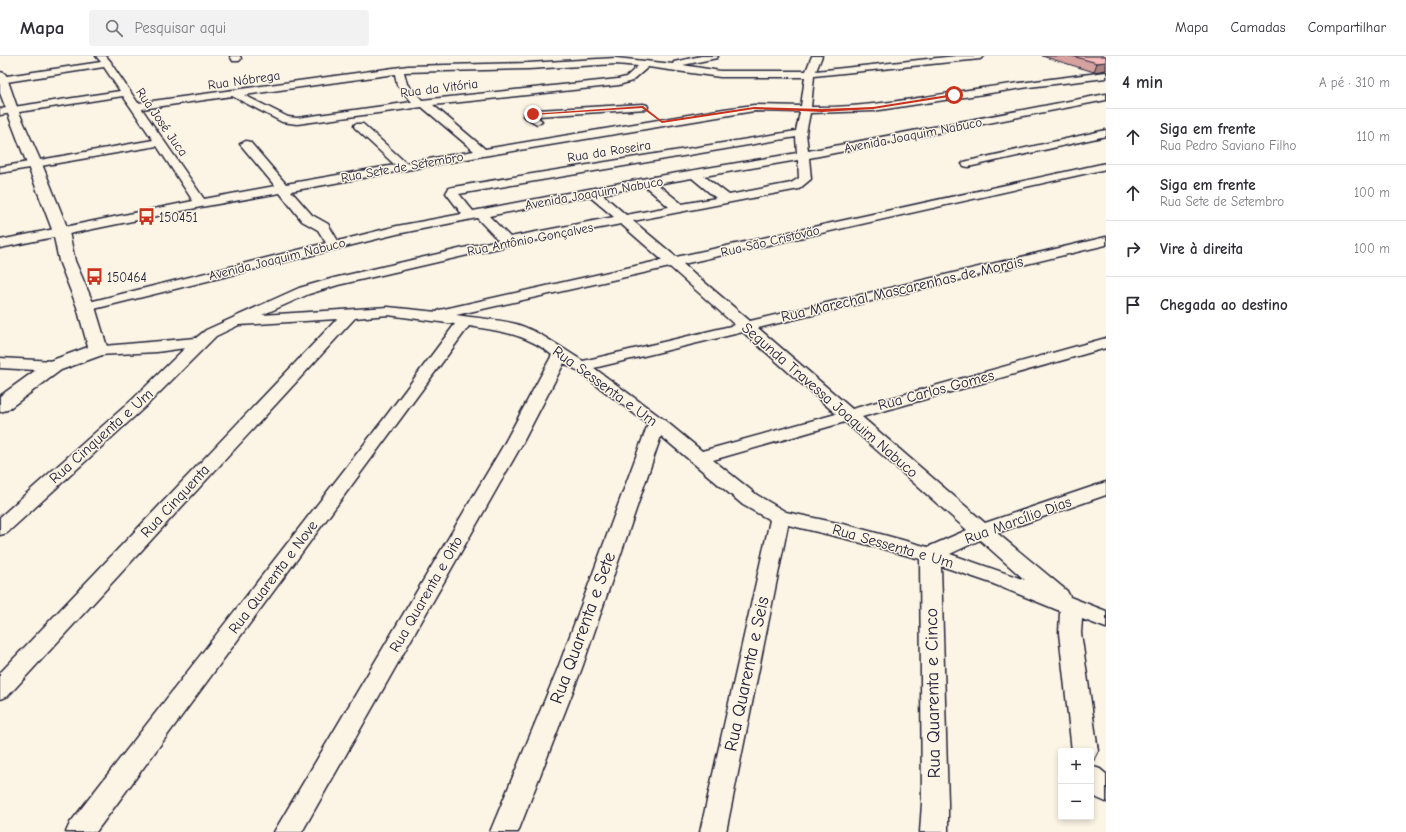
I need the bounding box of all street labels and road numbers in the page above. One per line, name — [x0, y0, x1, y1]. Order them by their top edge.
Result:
street label: Rua Nóbrega — [207, 68, 281, 92]
street label: Rua da Vitória — [399, 76, 479, 100]
street label: Rua José Juca — [133, 85, 191, 159]
street label: Avenida Joaquim Nabuco — [843, 114, 983, 156]
street label: Rua da Roseira — [566, 137, 652, 165]
street label: Rua Sete de Setembro — [340, 149, 465, 185]
street label: Avenida Joaquim Nabuco — [524, 173, 664, 213]
street label: Rua Antônio Gonçalves — [466, 219, 594, 259]
street label: Rua São Cristóvão — [719, 222, 821, 260]
street label: Avenida Joaquim Nabuco — [207, 235, 347, 283]
street label: Rua Marechal Mascarenhas de Morais — [779, 252, 1025, 326]
street label: Segunda Travessa Joaquim Nabuco — [738, 319, 922, 481]
street label: Rua Sessenta e Um — [549, 342, 661, 430]
street label: Rua Carlos Gomes — [876, 366, 996, 414]
street label: Rua Cinquenta e Um — [45, 385, 157, 487]
street label: Rua Cinquenta — [137, 461, 213, 541]
street label: Rua Marcílio Dias — [962, 492, 1074, 548]
street label: Rua Quarenta e Nove — [225, 516, 322, 637]
street label: Rua Sessenta e Um — [830, 520, 956, 572]
street label: Rua Quarenta e Oito — [385, 533, 467, 655]
street label: Rua Quarenta e Sete — [546, 549, 620, 707]
street label: Rua Quarenta e Seis — [720, 595, 774, 753]
street label: Rua Quarenta e Cinco — [921, 608, 945, 778]

